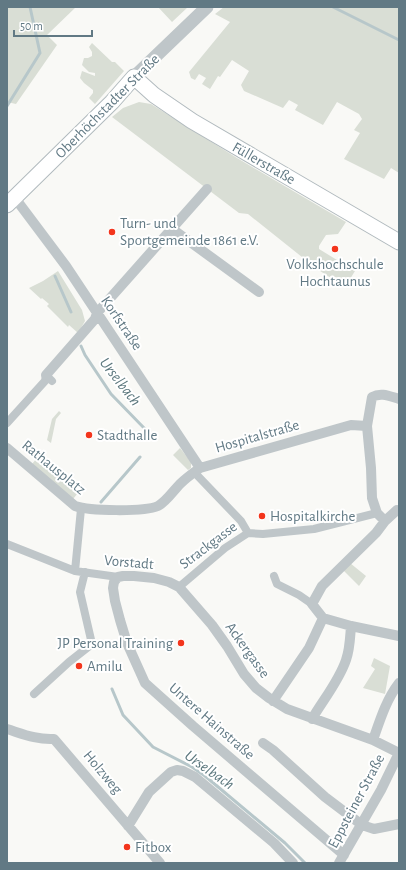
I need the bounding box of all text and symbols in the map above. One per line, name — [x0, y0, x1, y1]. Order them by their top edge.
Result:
scale bar — [14, 12, 92, 38]
text: 50 m — [20, 20, 43, 32]
street label: Oberhöchstadter Straße — [52, 51, 162, 161]
street label: Füllerstraße — [230, 139, 298, 187]
place label: Turn- und Sportgemeinde 1861 e.V. — [120, 216, 259, 248]
marker: Turn- und Sportgemeinde 1861 e.V. — [107, 227, 117, 237]
marker: Volkshochschule Hochtaunus — [330, 244, 340, 254]
place label: Volkshochschule Hochtaunus — [286, 257, 384, 289]
street label: Korfstraße — [98, 294, 145, 353]
water label: Urselbach — [97, 354, 144, 409]
street label: Hospitalstraße — [213, 417, 301, 456]
place label: Stadthalle — [97, 428, 157, 443]
marker: Stadthalle — [84, 430, 94, 440]
street label: Rathausplatz — [19, 437, 88, 497]
place label: Hospitalkirche — [270, 509, 355, 524]
marker: Hospitalkirche — [257, 511, 267, 521]
street label: Strackgasse — [177, 519, 240, 572]
street label: Vorstadt — [104, 553, 155, 572]
street label: Ackergasse — [223, 620, 273, 681]
place label: JP Personal Training — [57, 636, 174, 651]
marker: JP Personal Training — [176, 638, 186, 648]
place label: Amilu — [87, 659, 123, 674]
marker: Amilu — [74, 661, 84, 671]
street label: Untere Hainstraße — [166, 680, 257, 763]
water label: Urselbach — [182, 747, 237, 793]
street label: Holzweg — [80, 748, 125, 797]
street label: Eppsteiner Straße — [325, 752, 387, 851]
place label: Fitbox — [135, 840, 172, 855]
marker: Fitbox — [122, 842, 132, 852]

